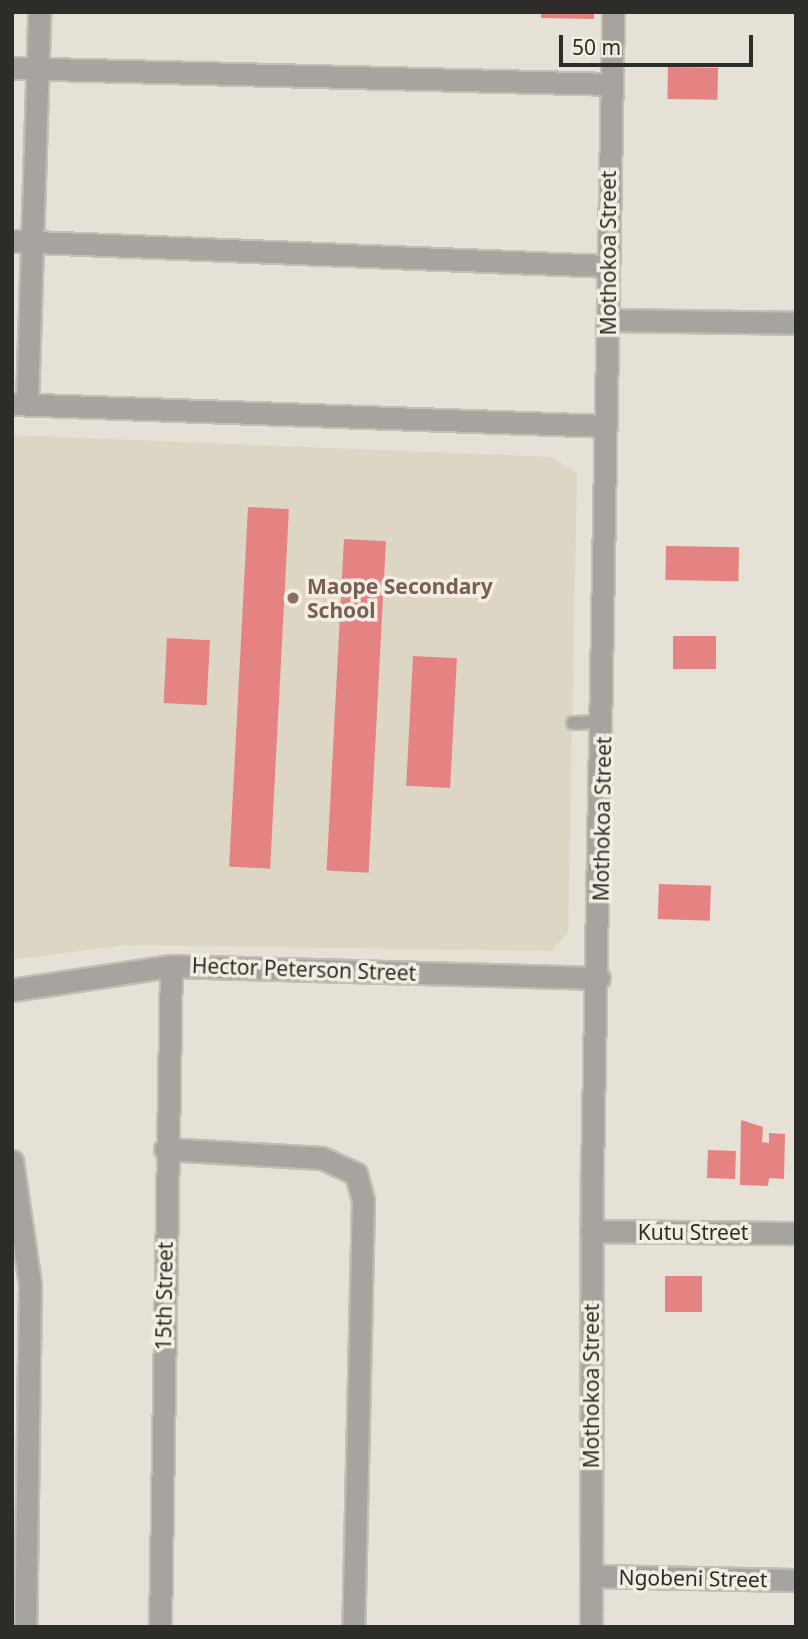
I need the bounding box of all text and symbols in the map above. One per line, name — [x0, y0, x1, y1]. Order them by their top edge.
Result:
scale bar — [563, 21, 757, 65]
text: 50 m — [572, 33, 621, 61]
street label: Mothokoa Street — [595, 171, 621, 335]
place label: Maope Secondary School — [307, 573, 493, 623]
marker: Maope Secondary School — [285, 590, 301, 606]
street label: Mothokoa Street — [588, 736, 616, 902]
street label: Hector Peterson Street — [191, 952, 417, 986]
street label: Kutu Street — [638, 1219, 748, 1245]
street label: 15th Street — [150, 1241, 178, 1351]
street label: Mothokoa Street — [578, 1304, 604, 1468]
street label: Ngobeni Street — [618, 1564, 768, 1592]

